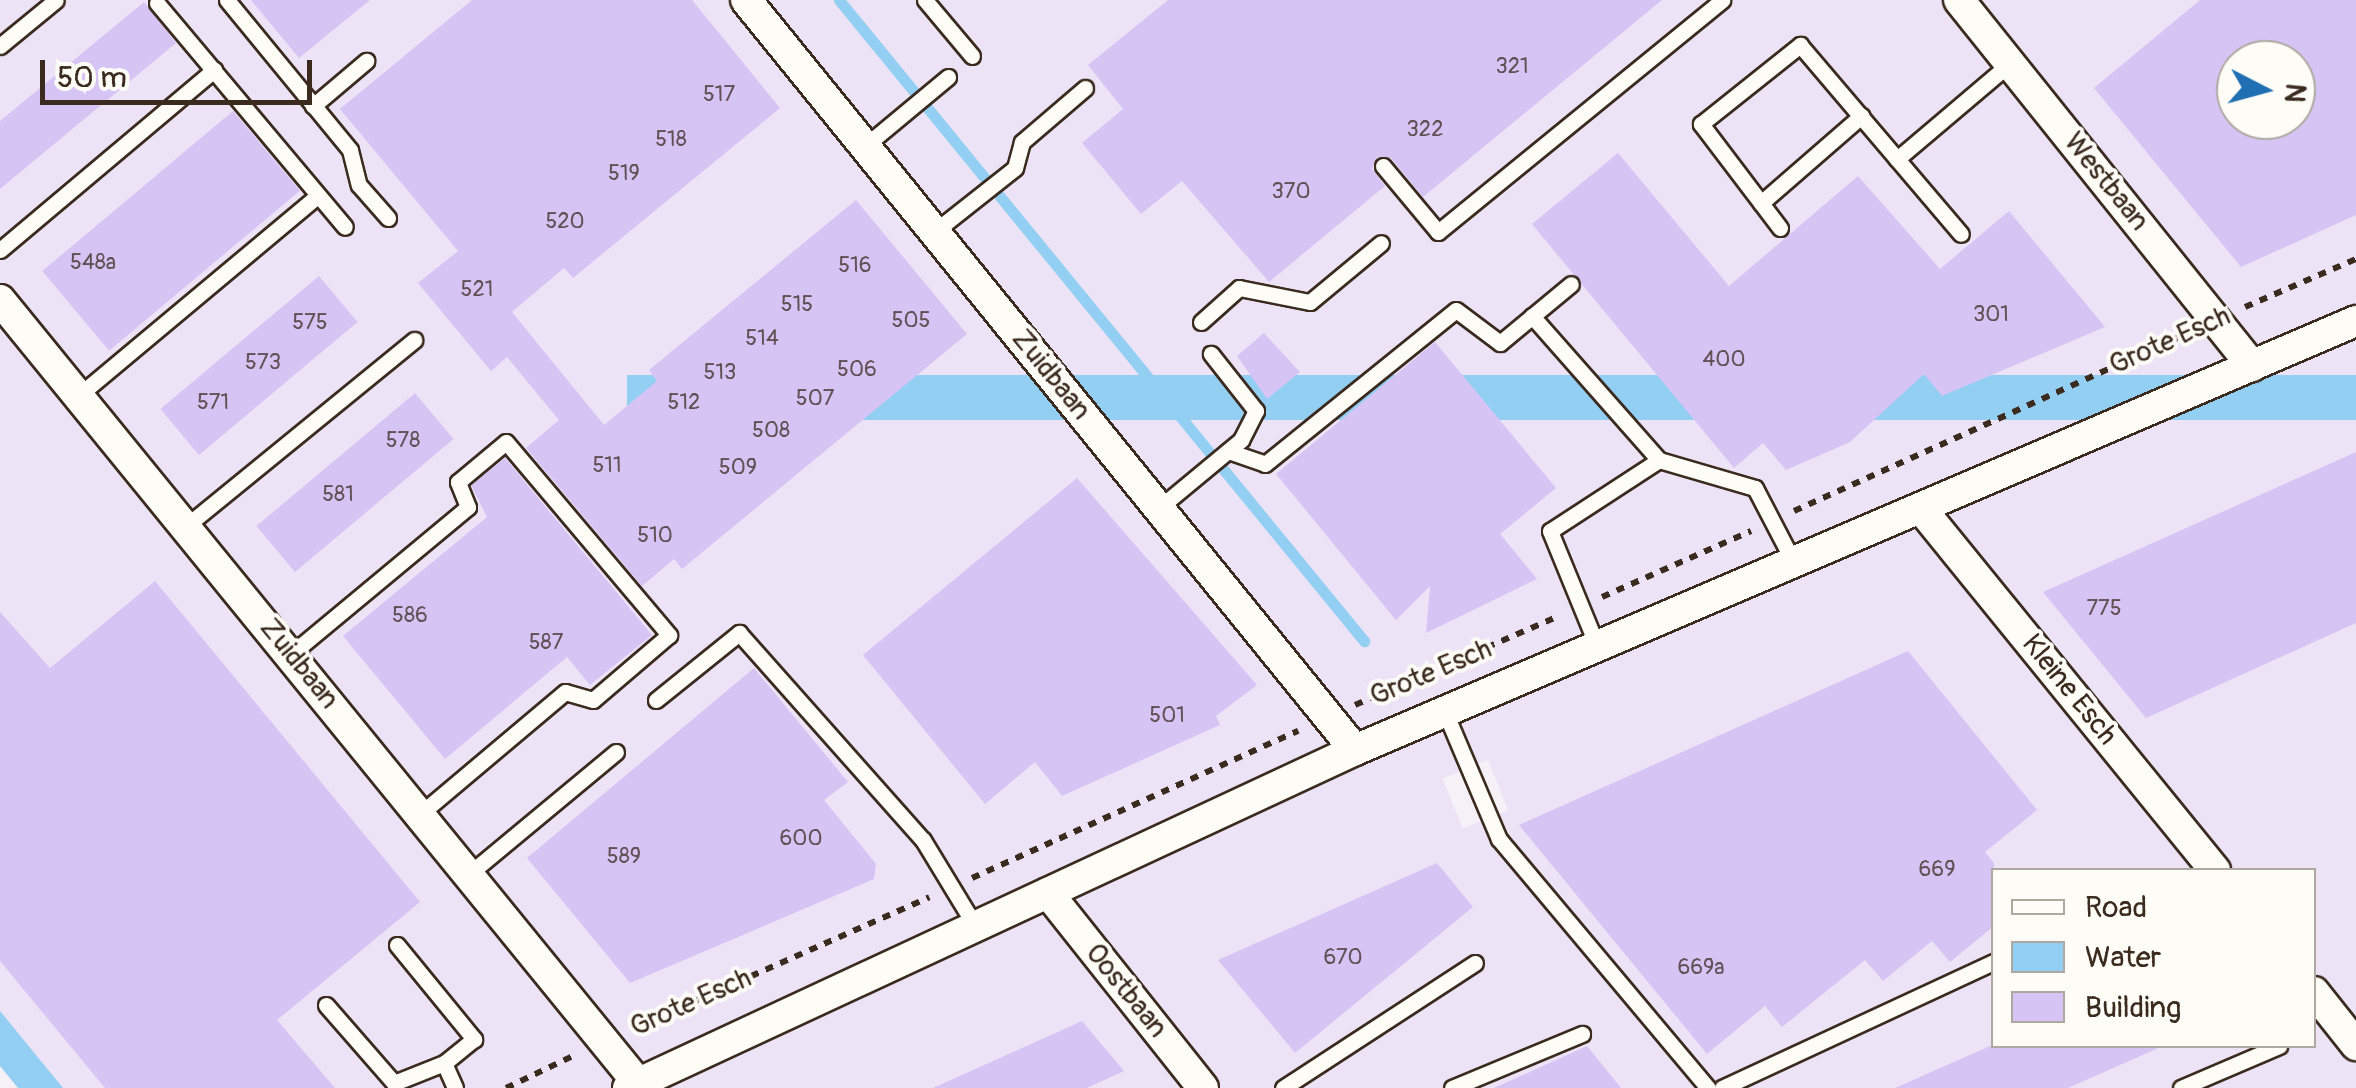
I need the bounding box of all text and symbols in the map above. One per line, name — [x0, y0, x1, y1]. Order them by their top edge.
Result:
scale bar — [45, 40, 318, 102]
north arrow — [2216, 40, 2316, 140]
house number: 321 — [1495, 54, 1529, 80]
text: 50 m — [57, 59, 127, 96]
house number: 517 — [703, 82, 735, 108]
text: N — [2276, 82, 2313, 104]
house number: 322 — [1407, 117, 1443, 143]
street label: Westbaan — [2056, 126, 2156, 238]
house number: 518 — [655, 127, 687, 153]
house number: 519 — [608, 161, 640, 187]
house number: 370 — [1272, 179, 1310, 205]
house number: 520 — [545, 209, 585, 235]
house number: 548a — [70, 250, 116, 276]
house number: 516 — [838, 253, 872, 279]
house number: 521 — [461, 277, 493, 303]
house number: 515 — [781, 292, 813, 318]
street label: Grote Esch — [2104, 299, 2236, 383]
house number: 301 — [1973, 302, 2009, 328]
house number: 505 — [892, 308, 930, 334]
house number: 575 — [292, 310, 328, 336]
street label: Zuidbaan — [1004, 323, 1098, 427]
house number: 514 — [745, 326, 779, 352]
house number: 400 — [1703, 347, 1745, 373]
house number: 573 — [245, 350, 281, 376]
house number: 506 — [837, 357, 877, 383]
house number: 513 — [704, 360, 736, 386]
house number: 507 — [796, 386, 834, 412]
house number: 571 — [197, 390, 229, 416]
house number: 512 — [668, 390, 700, 416]
house number: 508 — [752, 418, 790, 444]
house number: 578 — [386, 428, 420, 454]
house number: 511 — [592, 453, 622, 479]
house number: 509 — [719, 455, 757, 481]
house number: 581 — [322, 482, 354, 508]
house number: 510 — [637, 523, 673, 549]
house number: 775 — [2086, 596, 2122, 622]
house number: 586 — [392, 603, 428, 629]
street label: Zuidbaan — [252, 612, 346, 716]
street label: Kleine Esch — [2014, 628, 2124, 752]
house number: 587 — [529, 630, 563, 656]
street label: Grote Esch — [1365, 632, 1497, 714]
house number: 501 — [1149, 703, 1185, 729]
house number: 600 — [780, 826, 822, 852]
house number: 589 — [607, 844, 641, 870]
house number: 669 — [1919, 857, 1955, 883]
legend — [1991, 868, 2316, 1048]
text: Road — [2085, 889, 2147, 926]
street label: Oostbaan — [1078, 937, 1174, 1045]
text: Water — [2085, 939, 2161, 976]
house number: 670 — [1323, 945, 1363, 971]
house number: 669a — [1677, 955, 1725, 981]
street label: Grote Esch — [625, 961, 757, 1045]
text: Building — [2085, 989, 2181, 1026]

